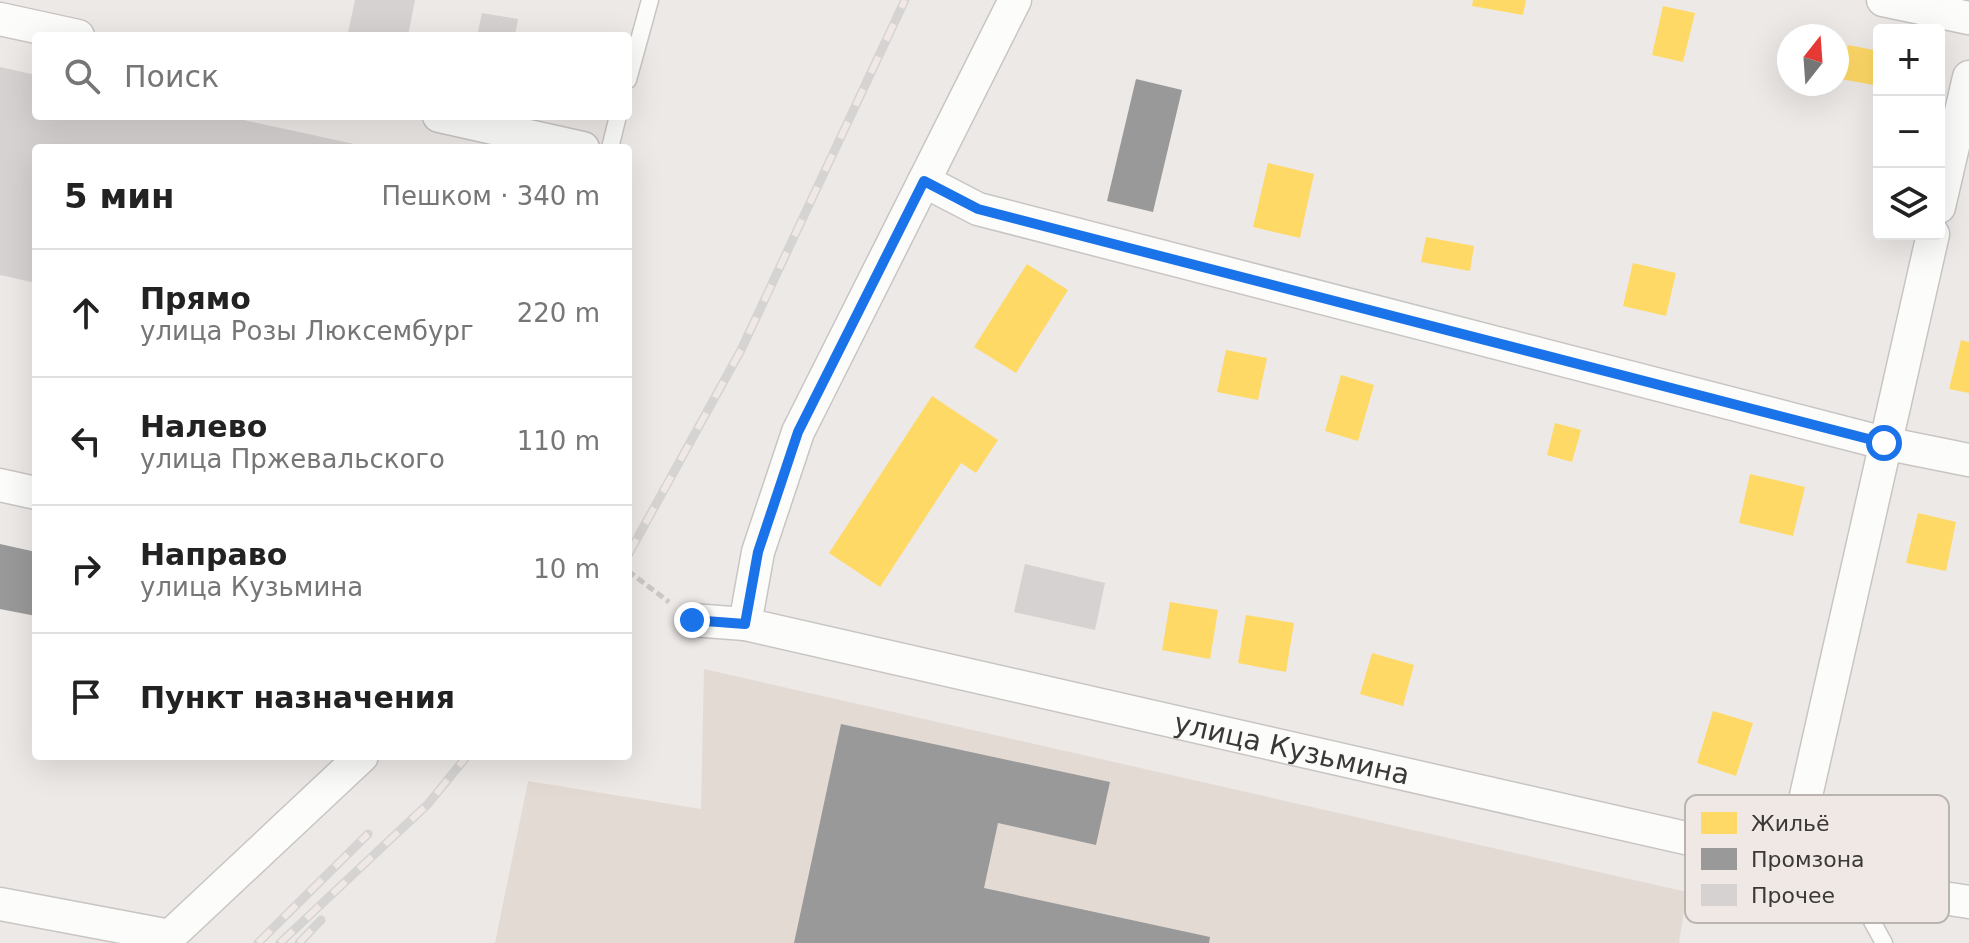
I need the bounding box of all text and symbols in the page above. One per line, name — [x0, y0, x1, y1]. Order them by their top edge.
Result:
north arrow — [1777, 24, 1849, 96]
map controls — [1873, 24, 1945, 240]
button: + — [1873, 24, 1945, 96]
search box — [32, 32, 632, 120]
icon: search — [60, 54, 104, 98]
text: Поиск — [124, 59, 219, 94]
button: − — [1873, 96, 1945, 168]
button: layers — [1873, 168, 1945, 240]
text: 5 мин — [64, 176, 175, 216]
text: Пешком · 340 m — [381, 181, 600, 211]
text: Прямо — [140, 281, 251, 316]
icon: ahead — [64, 291, 108, 335]
text: 220 m — [517, 298, 600, 328]
text: улица Розы Люксембург — [140, 316, 474, 346]
text: Налево — [140, 409, 267, 444]
icon: left — [64, 419, 108, 463]
route start — [1866, 425, 1902, 461]
text: 110 m — [517, 426, 600, 456]
text: улица Пржевальского — [140, 444, 445, 474]
text: Направо — [140, 537, 287, 572]
icon: right — [64, 547, 108, 591]
text: 10 m — [533, 554, 600, 584]
text: улица Кузьмина — [140, 572, 363, 602]
route end — [674, 602, 710, 638]
icon: arrive — [64, 675, 108, 719]
text: Пункт назначения — [140, 680, 455, 715]
street label: улица Кузьмина — [1171, 706, 1413, 792]
legend — [1685, 795, 1949, 923]
text: Жильё — [1751, 811, 1830, 836]
text: Промзона — [1751, 847, 1865, 872]
text: Прочее — [1751, 883, 1835, 908]

